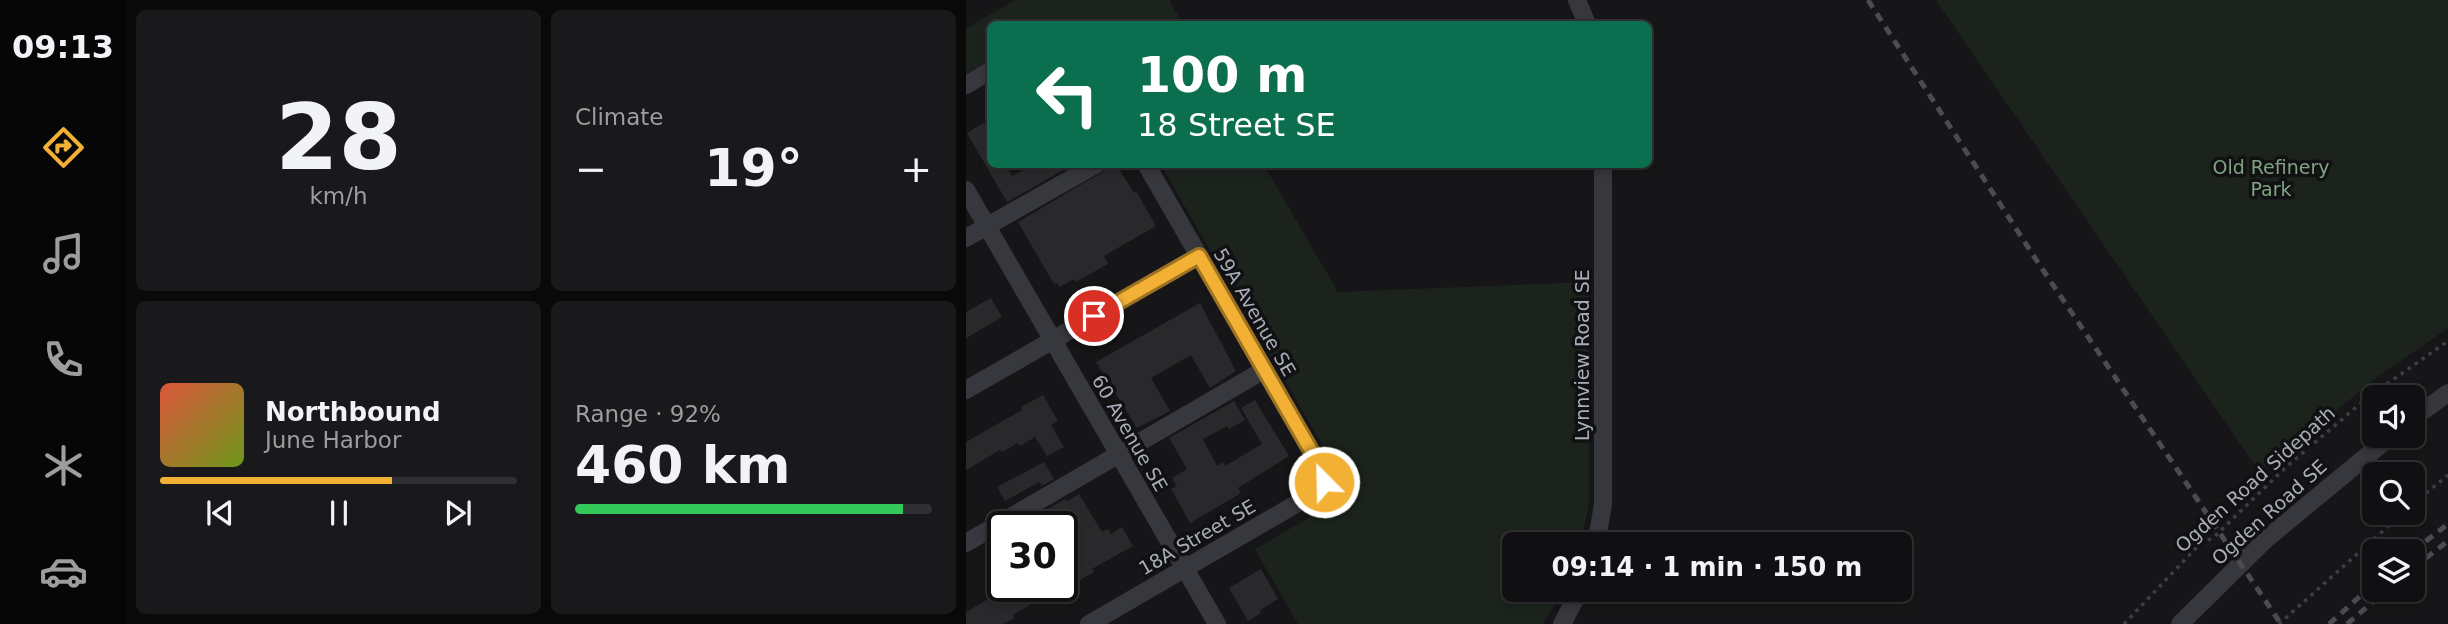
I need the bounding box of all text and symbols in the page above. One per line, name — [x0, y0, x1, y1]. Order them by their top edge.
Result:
text: 09:13 — [12, 28, 114, 66]
text: 100 m — [1137, 47, 1307, 104]
icon: left — [1022, 49, 1113, 140]
text: 28 — [275, 85, 402, 190]
text: Climate — [575, 104, 664, 130]
text: 18 Street SE — [1137, 106, 1336, 144]
icon: directions — [39, 123, 88, 172]
text: 19° — [704, 138, 803, 198]
text: − — [575, 147, 607, 191]
text: + — [900, 147, 932, 191]
park label: Old Refinery Park — [2212, 156, 2330, 200]
text: km/h — [309, 183, 368, 209]
icon: music — [39, 229, 88, 278]
street label: 59A Avenue SE — [1209, 244, 1301, 380]
street label: Lynnview Road SE — [1571, 269, 1593, 441]
pin — [1064, 286, 1124, 346]
icon: arrive — [1075, 297, 1113, 335]
icon: phone — [39, 335, 88, 384]
street label: 60 Avenue SE — [1088, 371, 1172, 495]
map controls — [2362, 385, 2425, 602]
button: sound — [2362, 385, 2425, 448]
text: Northbound — [265, 397, 441, 427]
text: Range · 92% — [575, 401, 721, 427]
street label: Ogden Road Sidepath — [2171, 402, 2339, 556]
text: June Harbor — [265, 427, 401, 453]
text: 460 km — [575, 435, 790, 495]
icon: climate — [39, 441, 88, 490]
position arrow — [1287, 445, 1361, 519]
street label: Ogden Road SE — [2207, 455, 2331, 569]
button: search — [2362, 462, 2425, 525]
icon: previous — [201, 494, 239, 532]
icon: pause — [320, 494, 358, 532]
icon: next — [439, 494, 477, 532]
street label: 18A Street SE — [1135, 495, 1259, 579]
speed limit sign: 30 — [987, 511, 1078, 602]
button: layers — [2362, 539, 2425, 602]
icon: car — [39, 547, 88, 596]
text: 09:14 · 1 min · 150 m — [1552, 552, 1862, 582]

